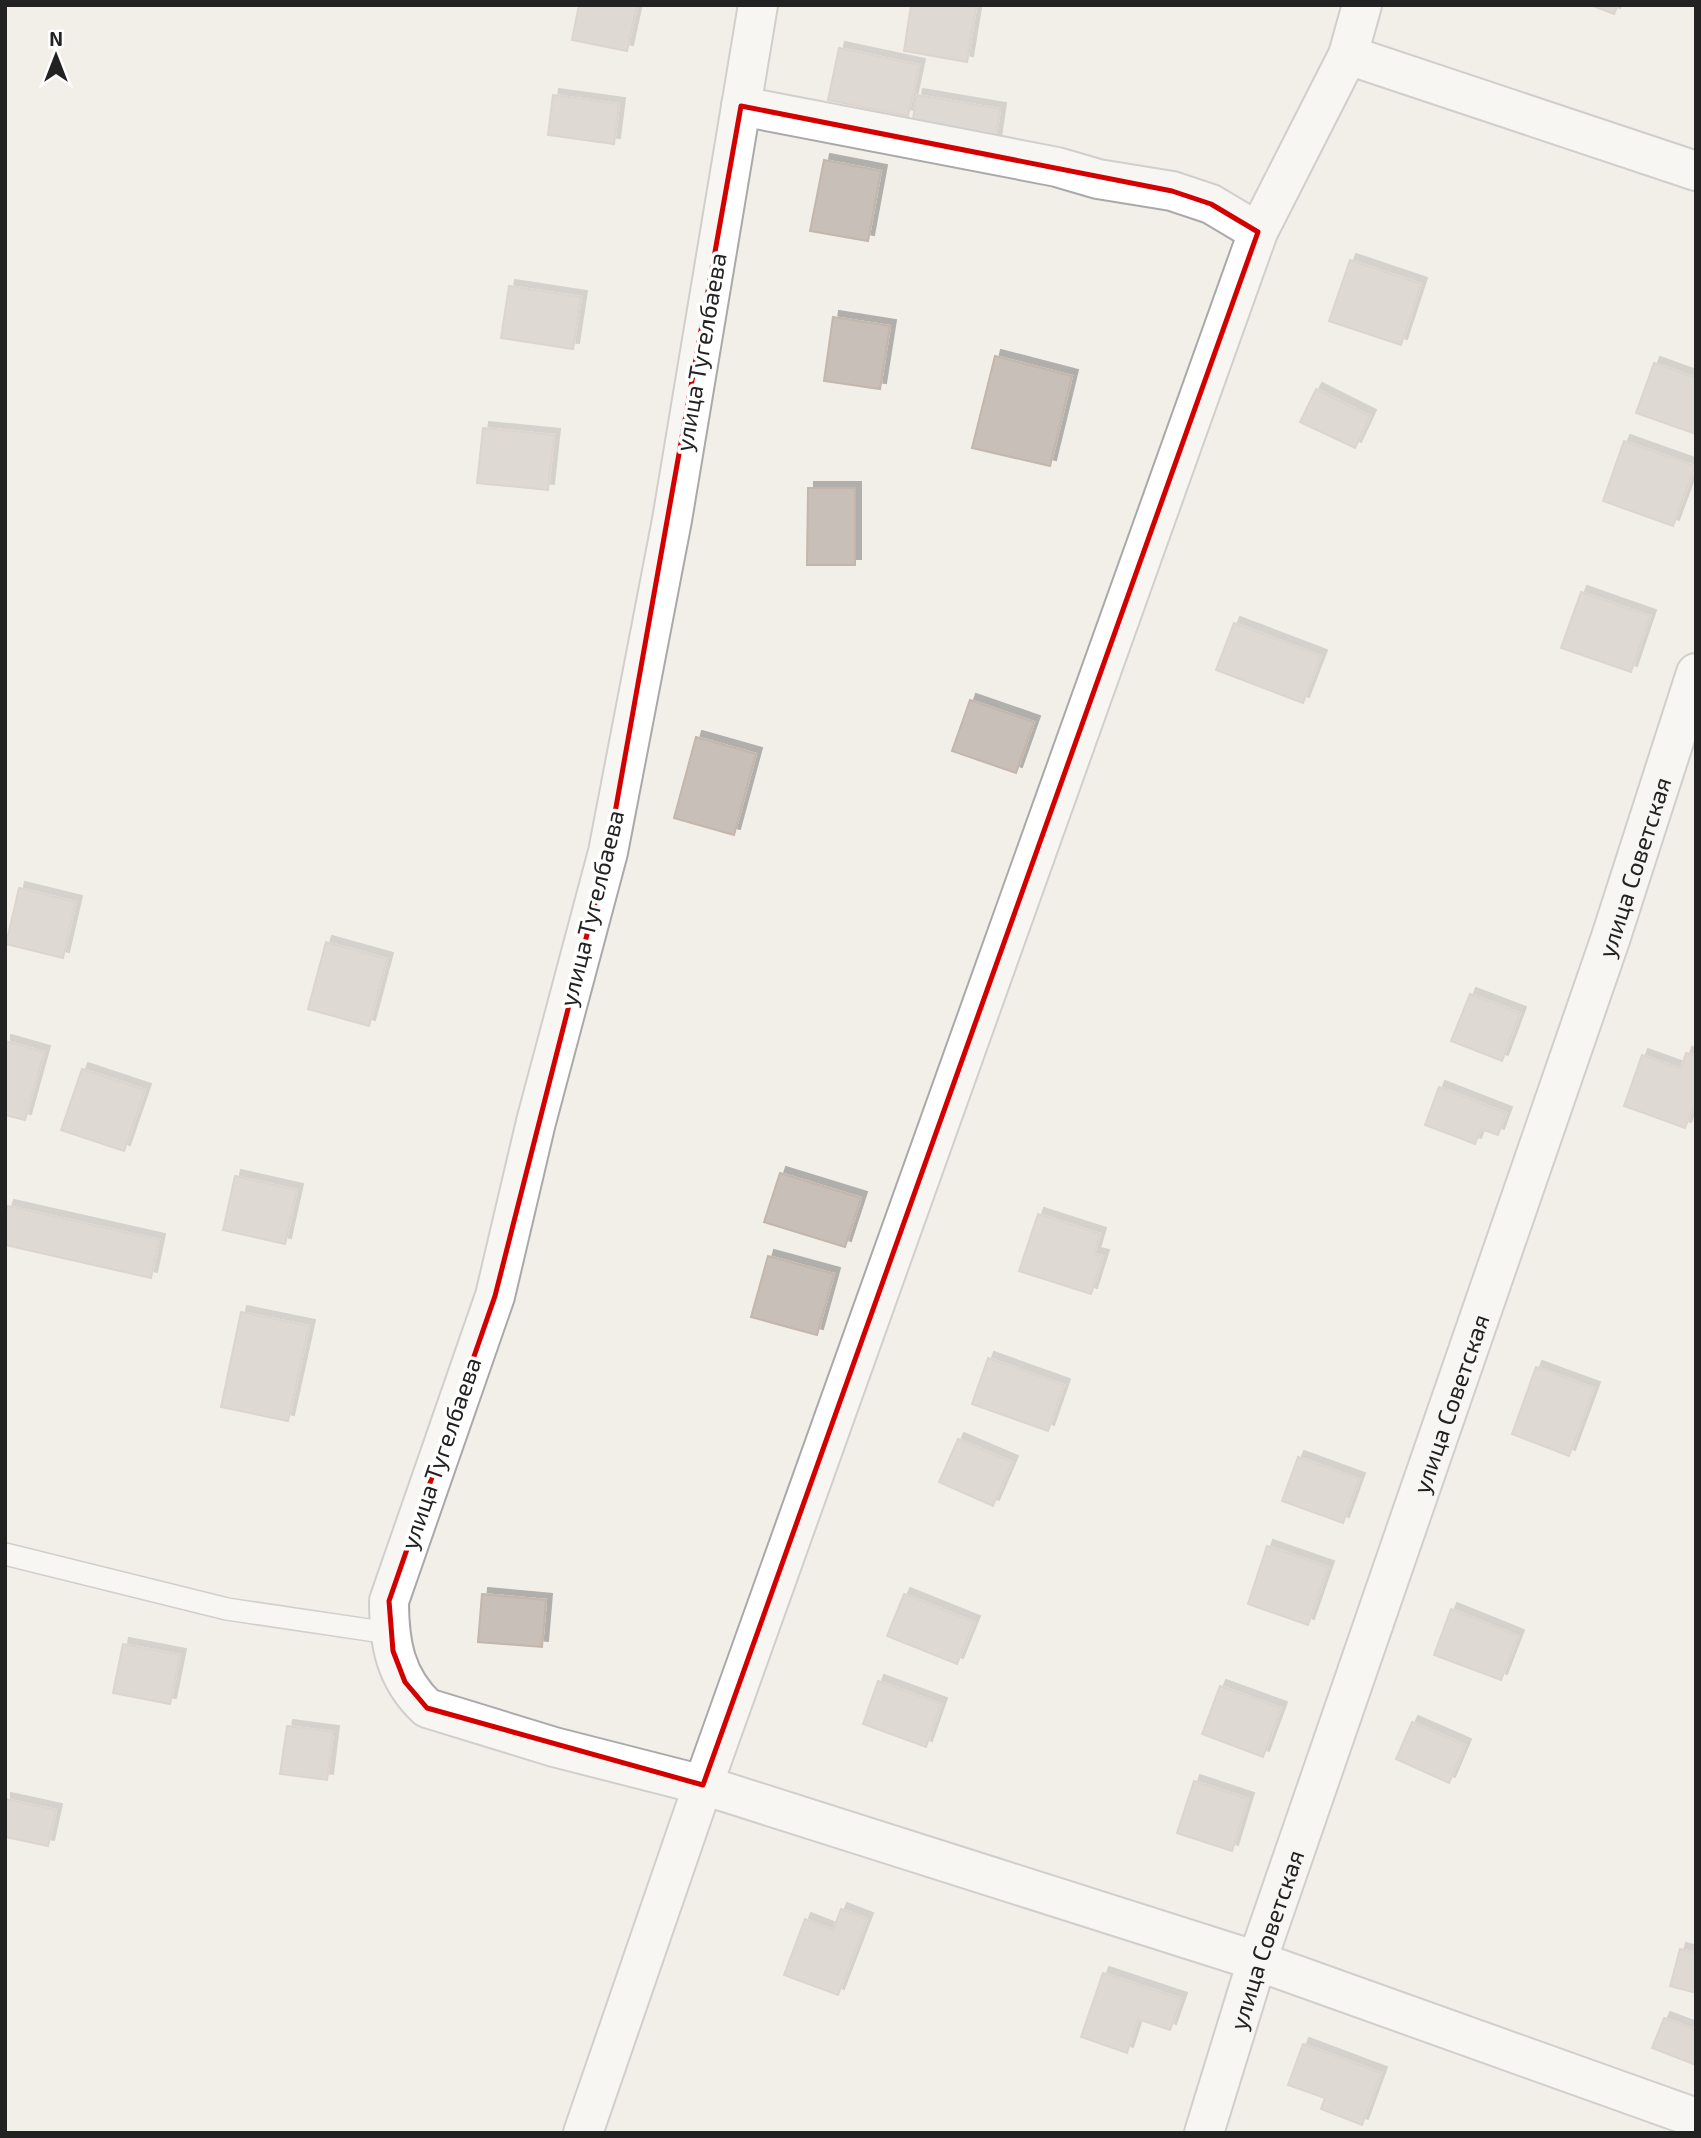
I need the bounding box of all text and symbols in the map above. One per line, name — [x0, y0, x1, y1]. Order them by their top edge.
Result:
north arrow — [21, 21, 91, 91]
text: N — [49, 27, 63, 50]
street label: улица Тугелбаева — [668, 250, 733, 454]
street label: улица Советская — [1591, 773, 1676, 961]
street label: улица Тугелбаева — [553, 807, 630, 1009]
street label: улица Советская — [1405, 1310, 1494, 1497]
street label: улица Тугелбаева — [394, 1353, 487, 1553]
street label: улица Советская — [1222, 1846, 1309, 2033]

